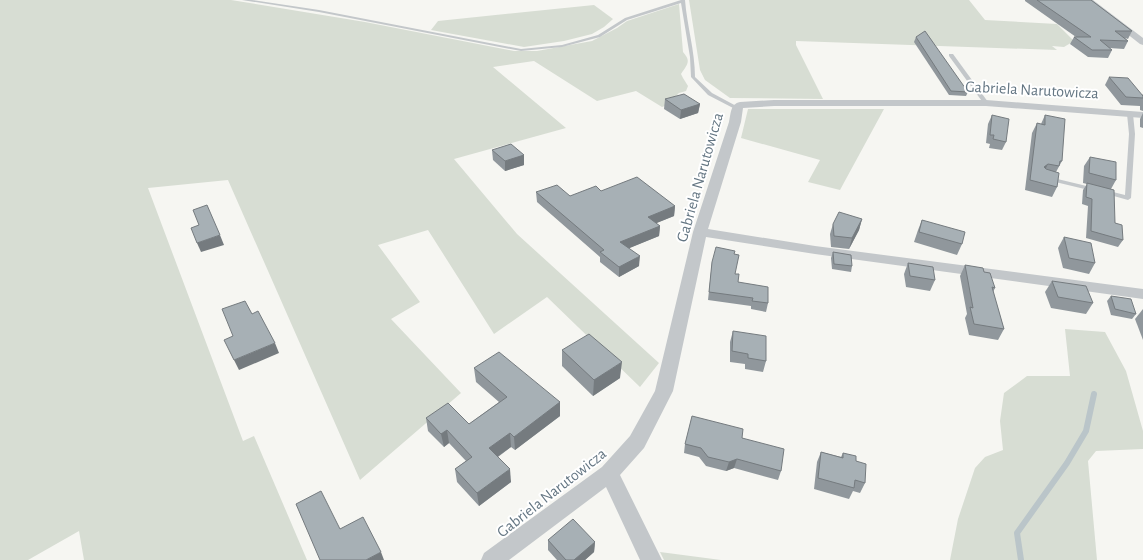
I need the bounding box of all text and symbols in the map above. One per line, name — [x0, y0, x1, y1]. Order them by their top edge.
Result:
street label: Gabriela Narutowicza — [965, 79, 1099, 101]
street label: Gabriela Narutowicza — [674, 111, 726, 244]
street label: Gabriela Narutowicza — [494, 445, 609, 540]

